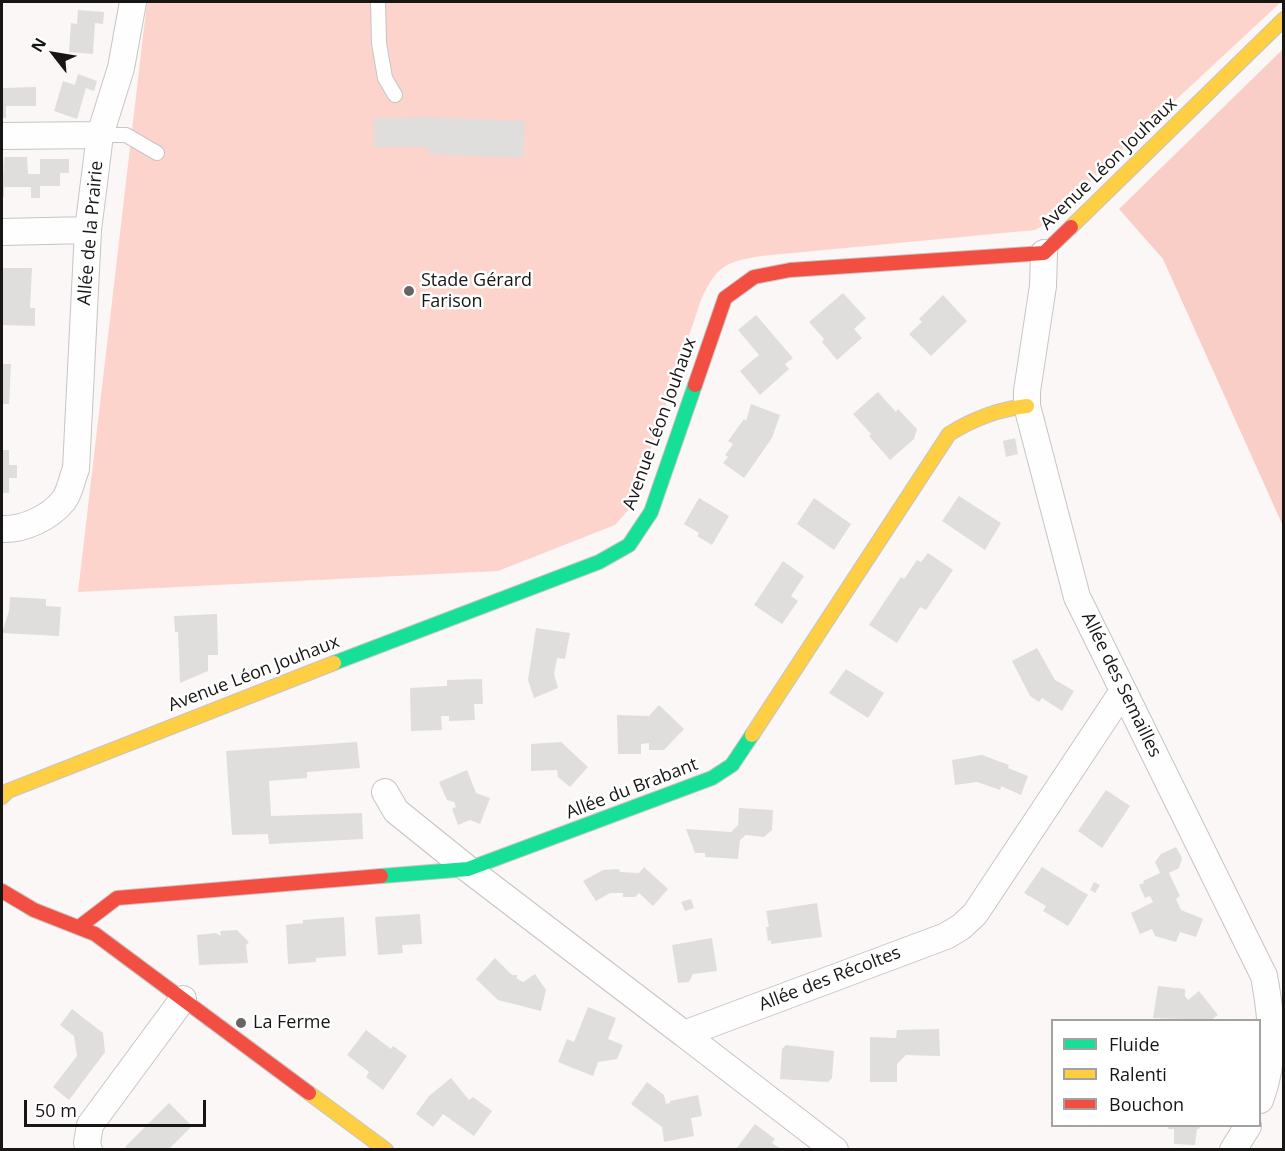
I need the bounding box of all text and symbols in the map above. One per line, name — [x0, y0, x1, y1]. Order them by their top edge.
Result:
north arrow — [24, 24, 84, 84]
text: N — [26, 33, 51, 56]
street label: Avenue Léon Jouhaux — [1036, 93, 1182, 235]
street label: Allée de la Prairie — [74, 160, 108, 306]
place label: Stade Gérard Farison — [421, 270, 532, 312]
marker: Stade Gérard Farison — [402, 284, 416, 298]
street label: Avenue Léon Jouhaux — [619, 335, 701, 513]
street label: Allée des Semailles — [1077, 609, 1165, 761]
street label: Avenue Léon Jouhaux — [165, 631, 343, 717]
street label: Allée du Brabant — [563, 754, 701, 824]
street label: Allée des Récoltes — [756, 942, 904, 1016]
place label: La Ferme — [253, 1012, 331, 1034]
marker: La Ferme — [234, 1016, 248, 1030]
legend — [1051, 1019, 1261, 1127]
text: Fluide — [1109, 1032, 1160, 1056]
text: Ralenti — [1109, 1062, 1167, 1086]
scale bar — [27, 1088, 208, 1126]
text: Bouchon — [1109, 1092, 1184, 1116]
text: 50 m — [35, 1098, 77, 1122]

